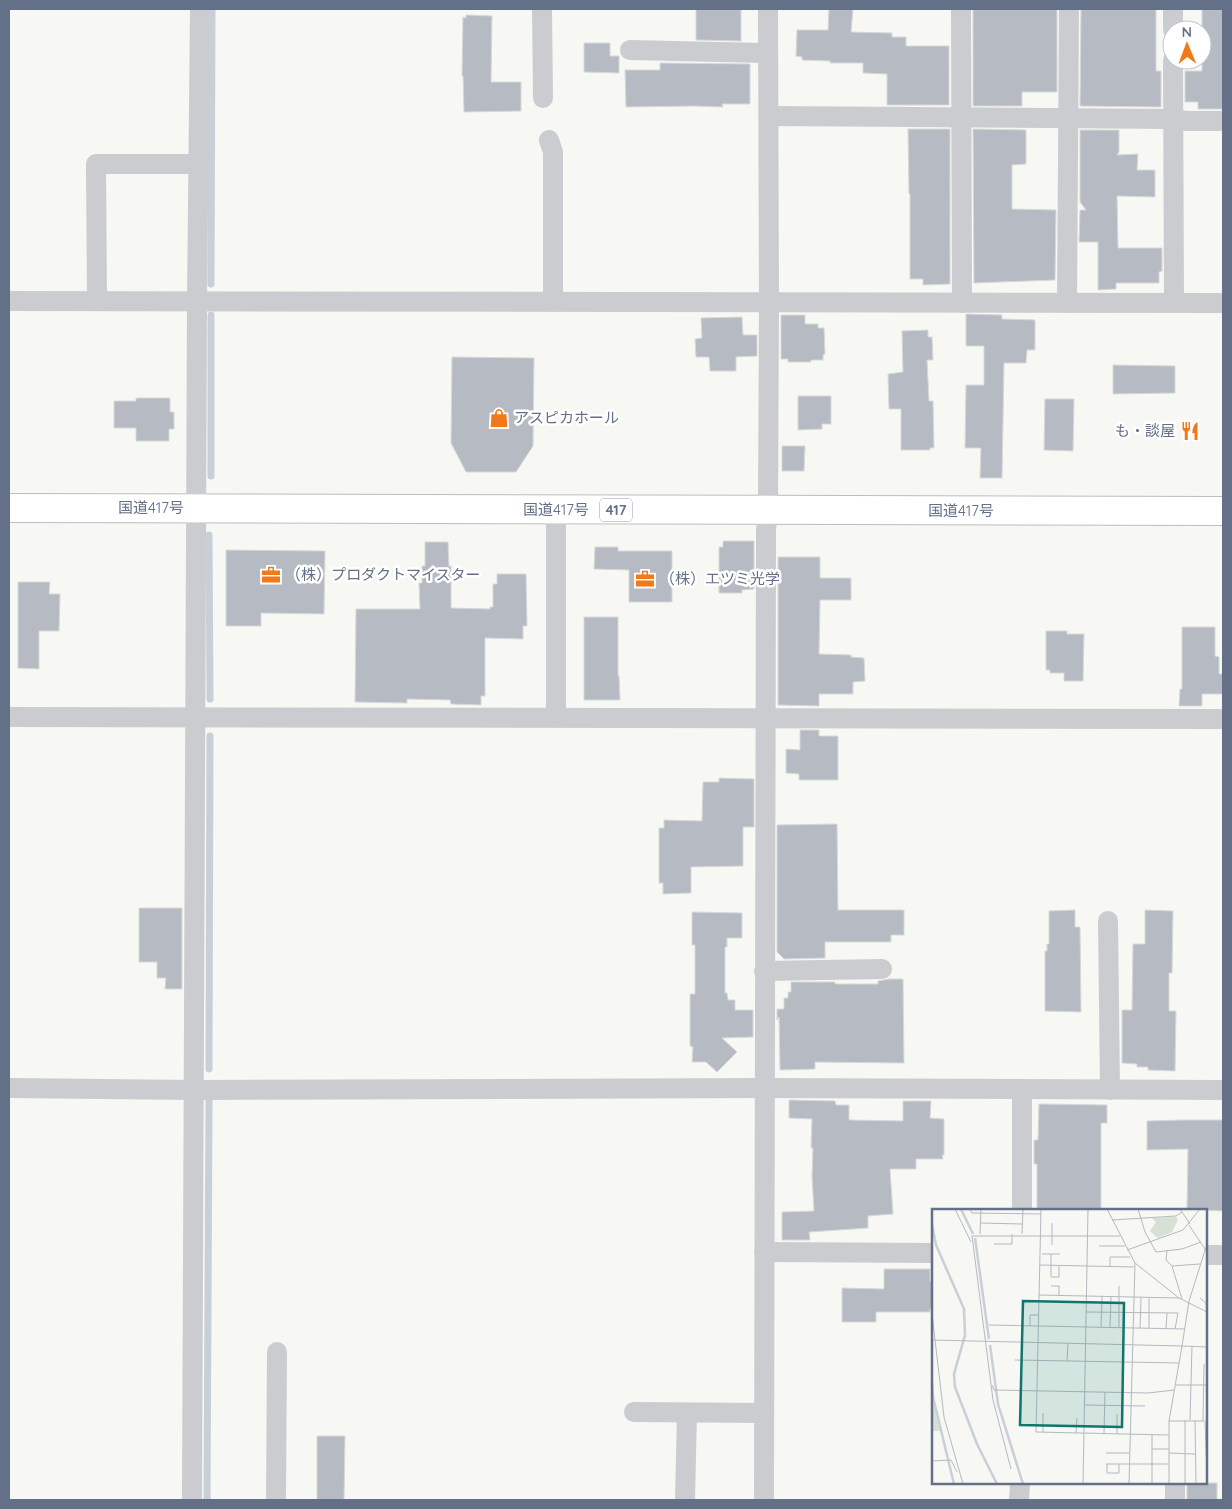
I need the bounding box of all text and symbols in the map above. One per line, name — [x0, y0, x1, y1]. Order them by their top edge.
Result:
north arrow — [1162, 20, 1212, 70]
text: N — [1181, 23, 1192, 41]
shop icon: アスピカホール — [488, 407, 510, 429]
place label: アスピカホール — [514, 408, 619, 427]
restaurant icon: も・談屋 — [1179, 420, 1201, 442]
place label: も・談屋 — [1115, 421, 1175, 440]
street label: 国道417号 — [118, 498, 184, 517]
road number: 417 — [600, 498, 632, 522]
street label: 国道417号 — [523, 500, 589, 519]
street label: 国道417号 — [928, 501, 994, 520]
office icon: （株）プロダクトマイスター — [260, 564, 282, 586]
place label: （株）プロダクトマイスター — [286, 565, 481, 584]
office icon: （株）エツミ光学 — [634, 568, 656, 590]
place label: （株）エツミ光学 — [660, 569, 780, 588]
inset map — [932, 1209, 1207, 1484]

